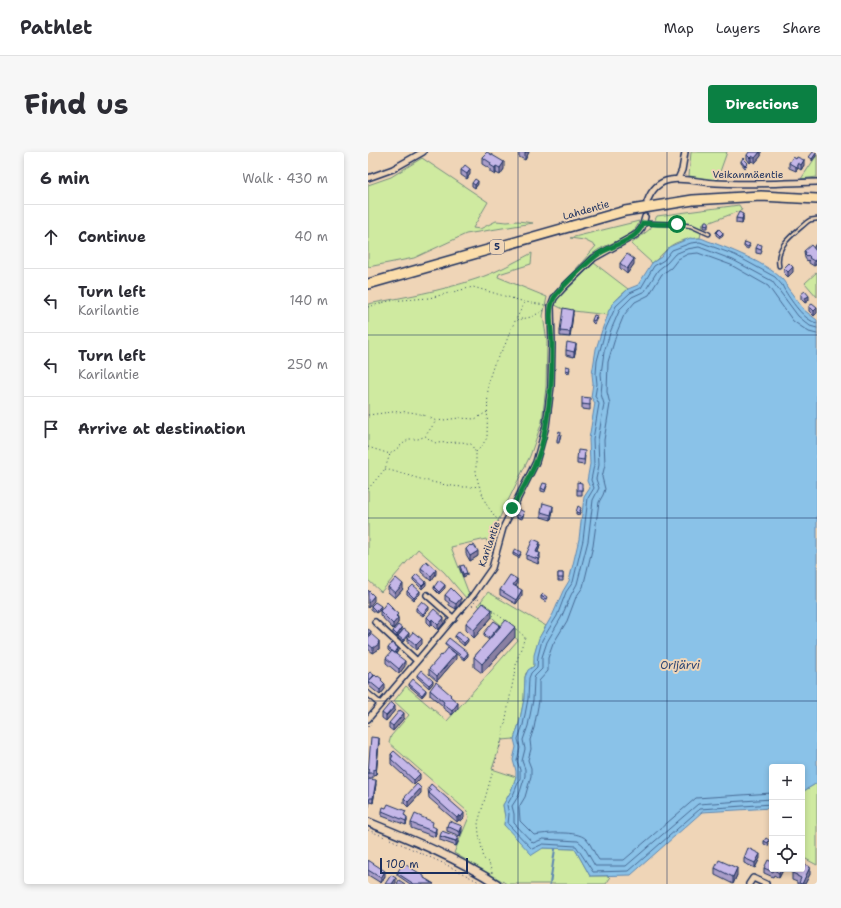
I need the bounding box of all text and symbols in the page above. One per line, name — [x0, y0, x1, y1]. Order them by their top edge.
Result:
text: Pathlet — [20, 15, 92, 40]
text: Map — [664, 19, 694, 37]
text: Layers — [716, 19, 760, 37]
text: Share — [782, 19, 821, 37]
text: Find us — [24, 85, 129, 123]
button: Directions — [708, 85, 817, 123]
text: 6 min — [40, 167, 90, 189]
street label: Veikanmäentie — [713, 168, 784, 181]
text: Walk · 430 m — [242, 170, 328, 187]
street label: Lahdentie — [561, 197, 611, 223]
route start — [668, 215, 686, 233]
icon: ahead — [40, 226, 62, 248]
text: Continue — [78, 227, 146, 247]
text: 40 m — [294, 228, 328, 245]
road number: 5 — [490, 240, 504, 254]
text: Turn left — [78, 282, 146, 302]
icon: left — [40, 290, 62, 312]
text: 140 m — [289, 292, 328, 309]
text: Karilantie — [78, 302, 139, 319]
text: Turn left — [78, 346, 146, 366]
icon: left — [40, 354, 62, 376]
text: 250 m — [287, 356, 328, 373]
text: Karilantie — [78, 366, 139, 383]
icon: arrive — [40, 418, 62, 440]
text: Arrive at destination — [78, 419, 246, 439]
route end — [503, 499, 521, 517]
street label: Karilantie — [475, 519, 503, 568]
water label: Orijärvi — [660, 658, 701, 673]
map controls — [769, 764, 805, 872]
button: + — [769, 764, 805, 800]
button: − — [769, 800, 805, 836]
button: locate — [769, 836, 805, 872]
scale bar — [380, 856, 468, 875]
text: 100 m — [386, 857, 419, 872]

